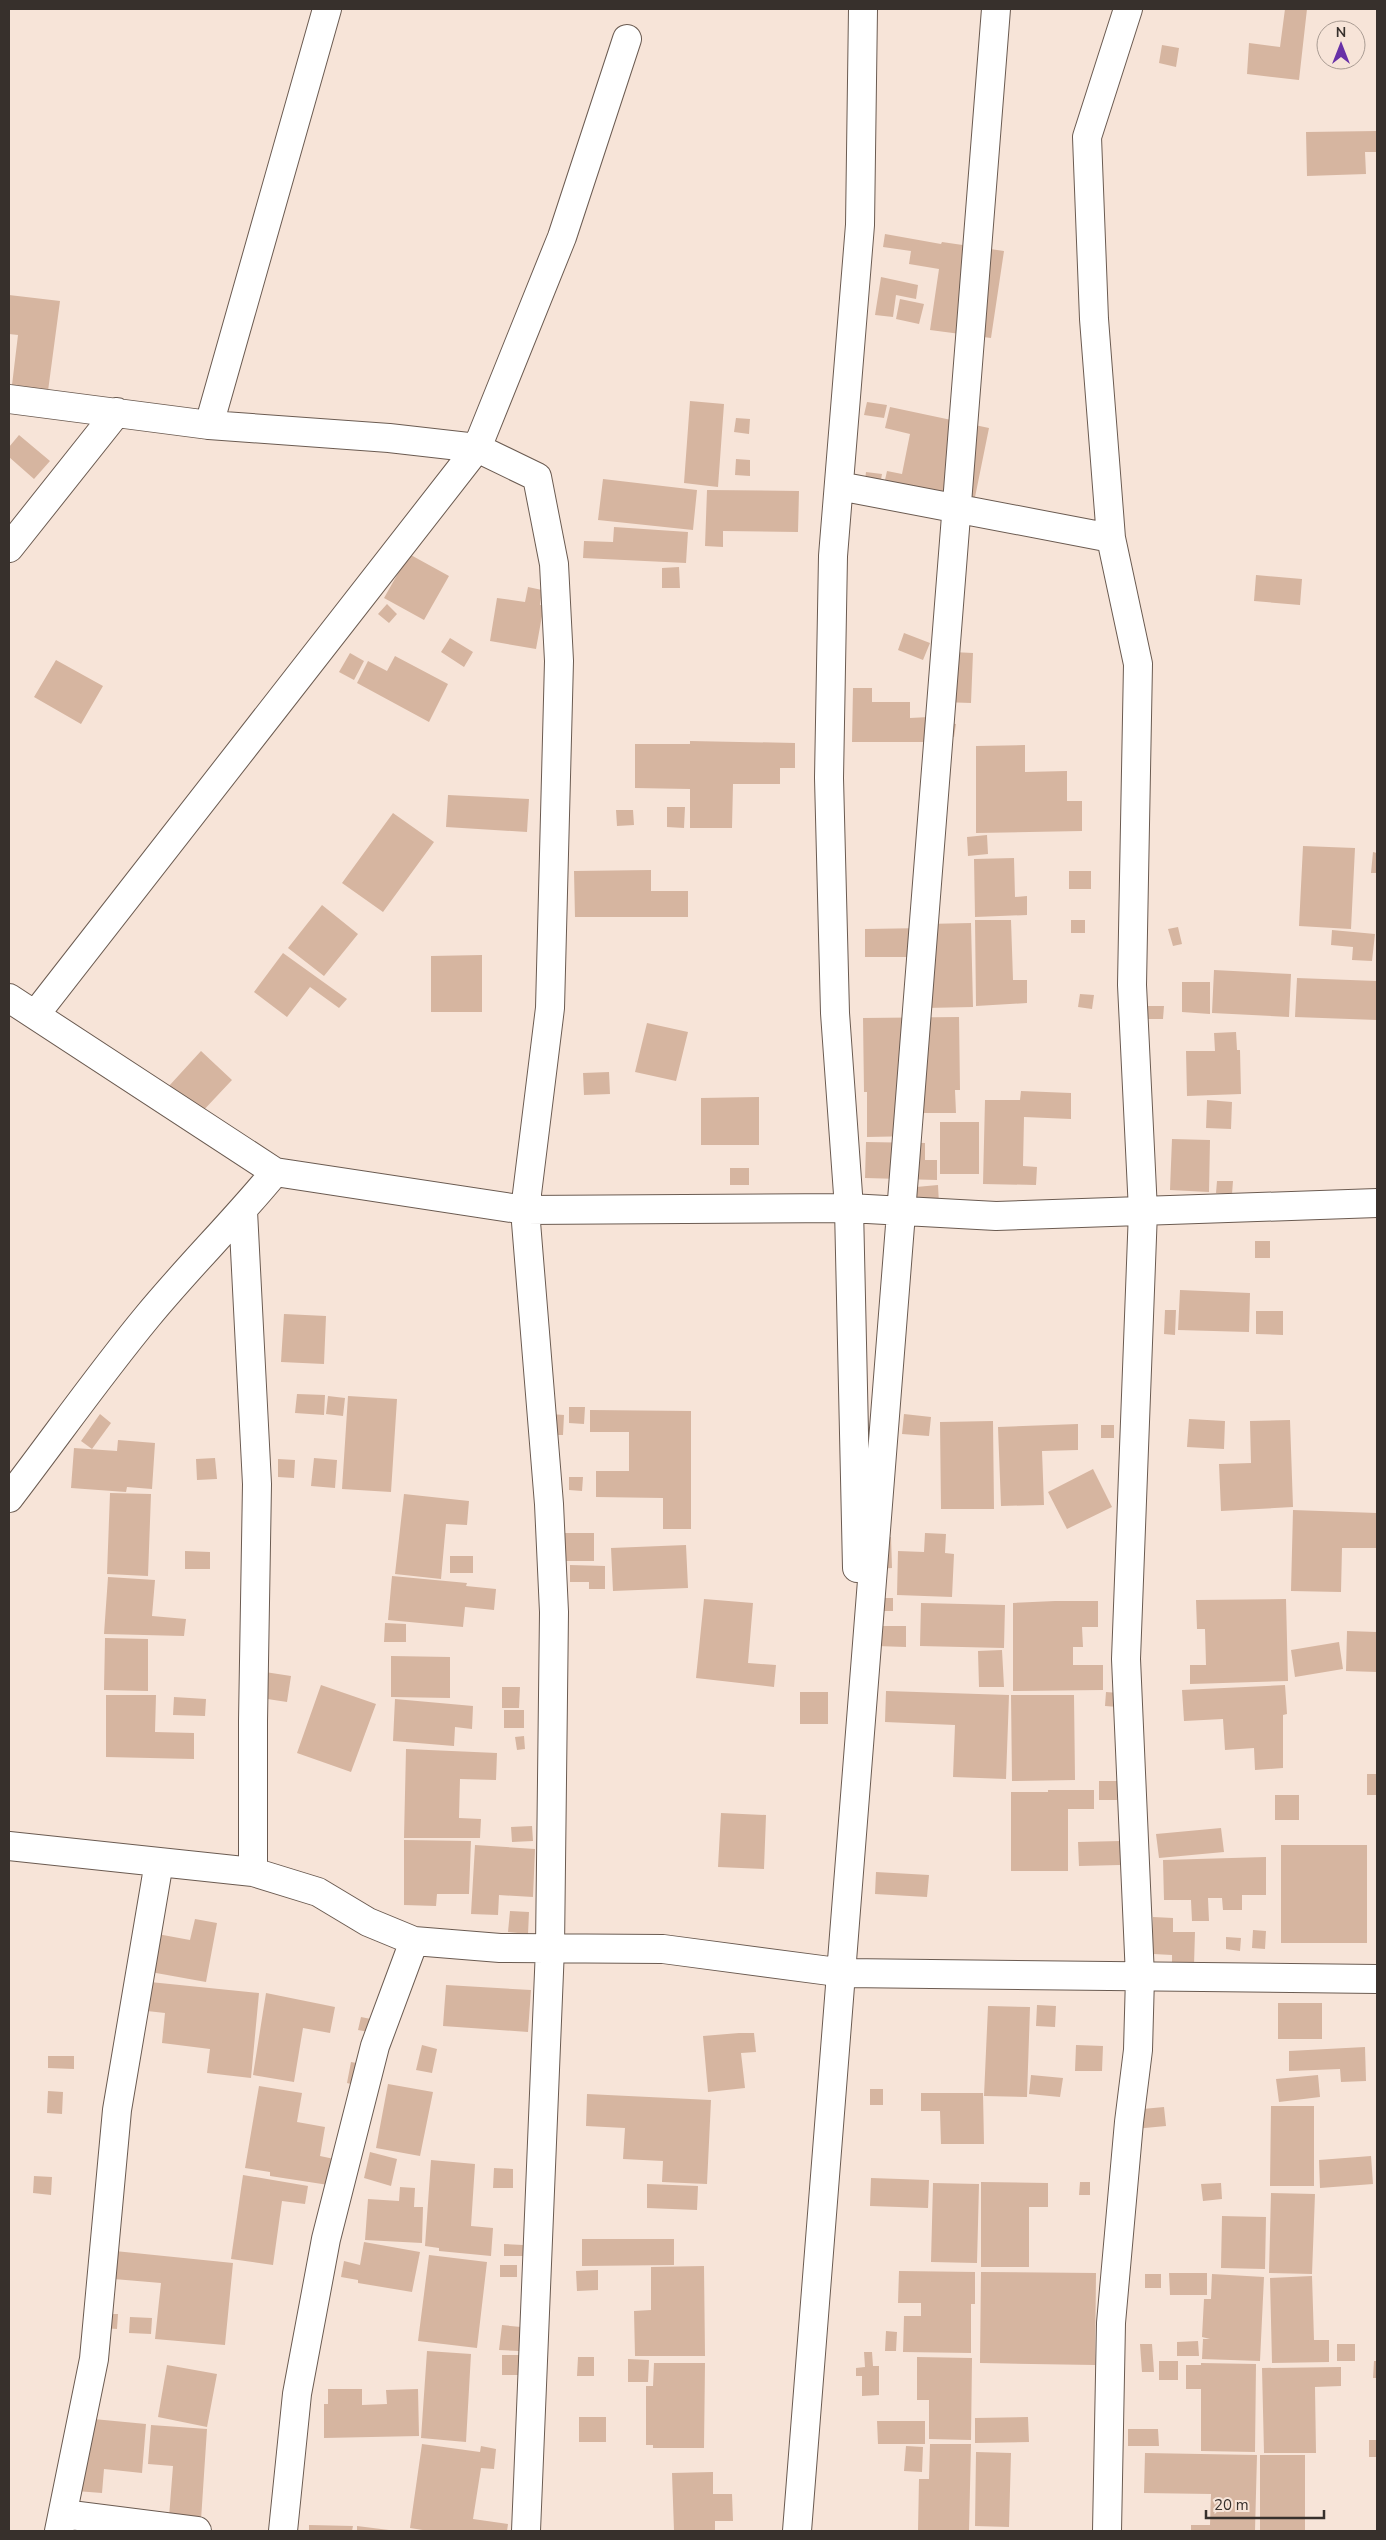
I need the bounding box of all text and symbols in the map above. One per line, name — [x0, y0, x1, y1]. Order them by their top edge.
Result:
north arrow — [1316, 20, 1366, 70]
text: N — [1336, 23, 1346, 42]
scale bar — [1206, 2488, 1324, 2520]
text: 20 m — [1214, 2495, 1249, 2515]

